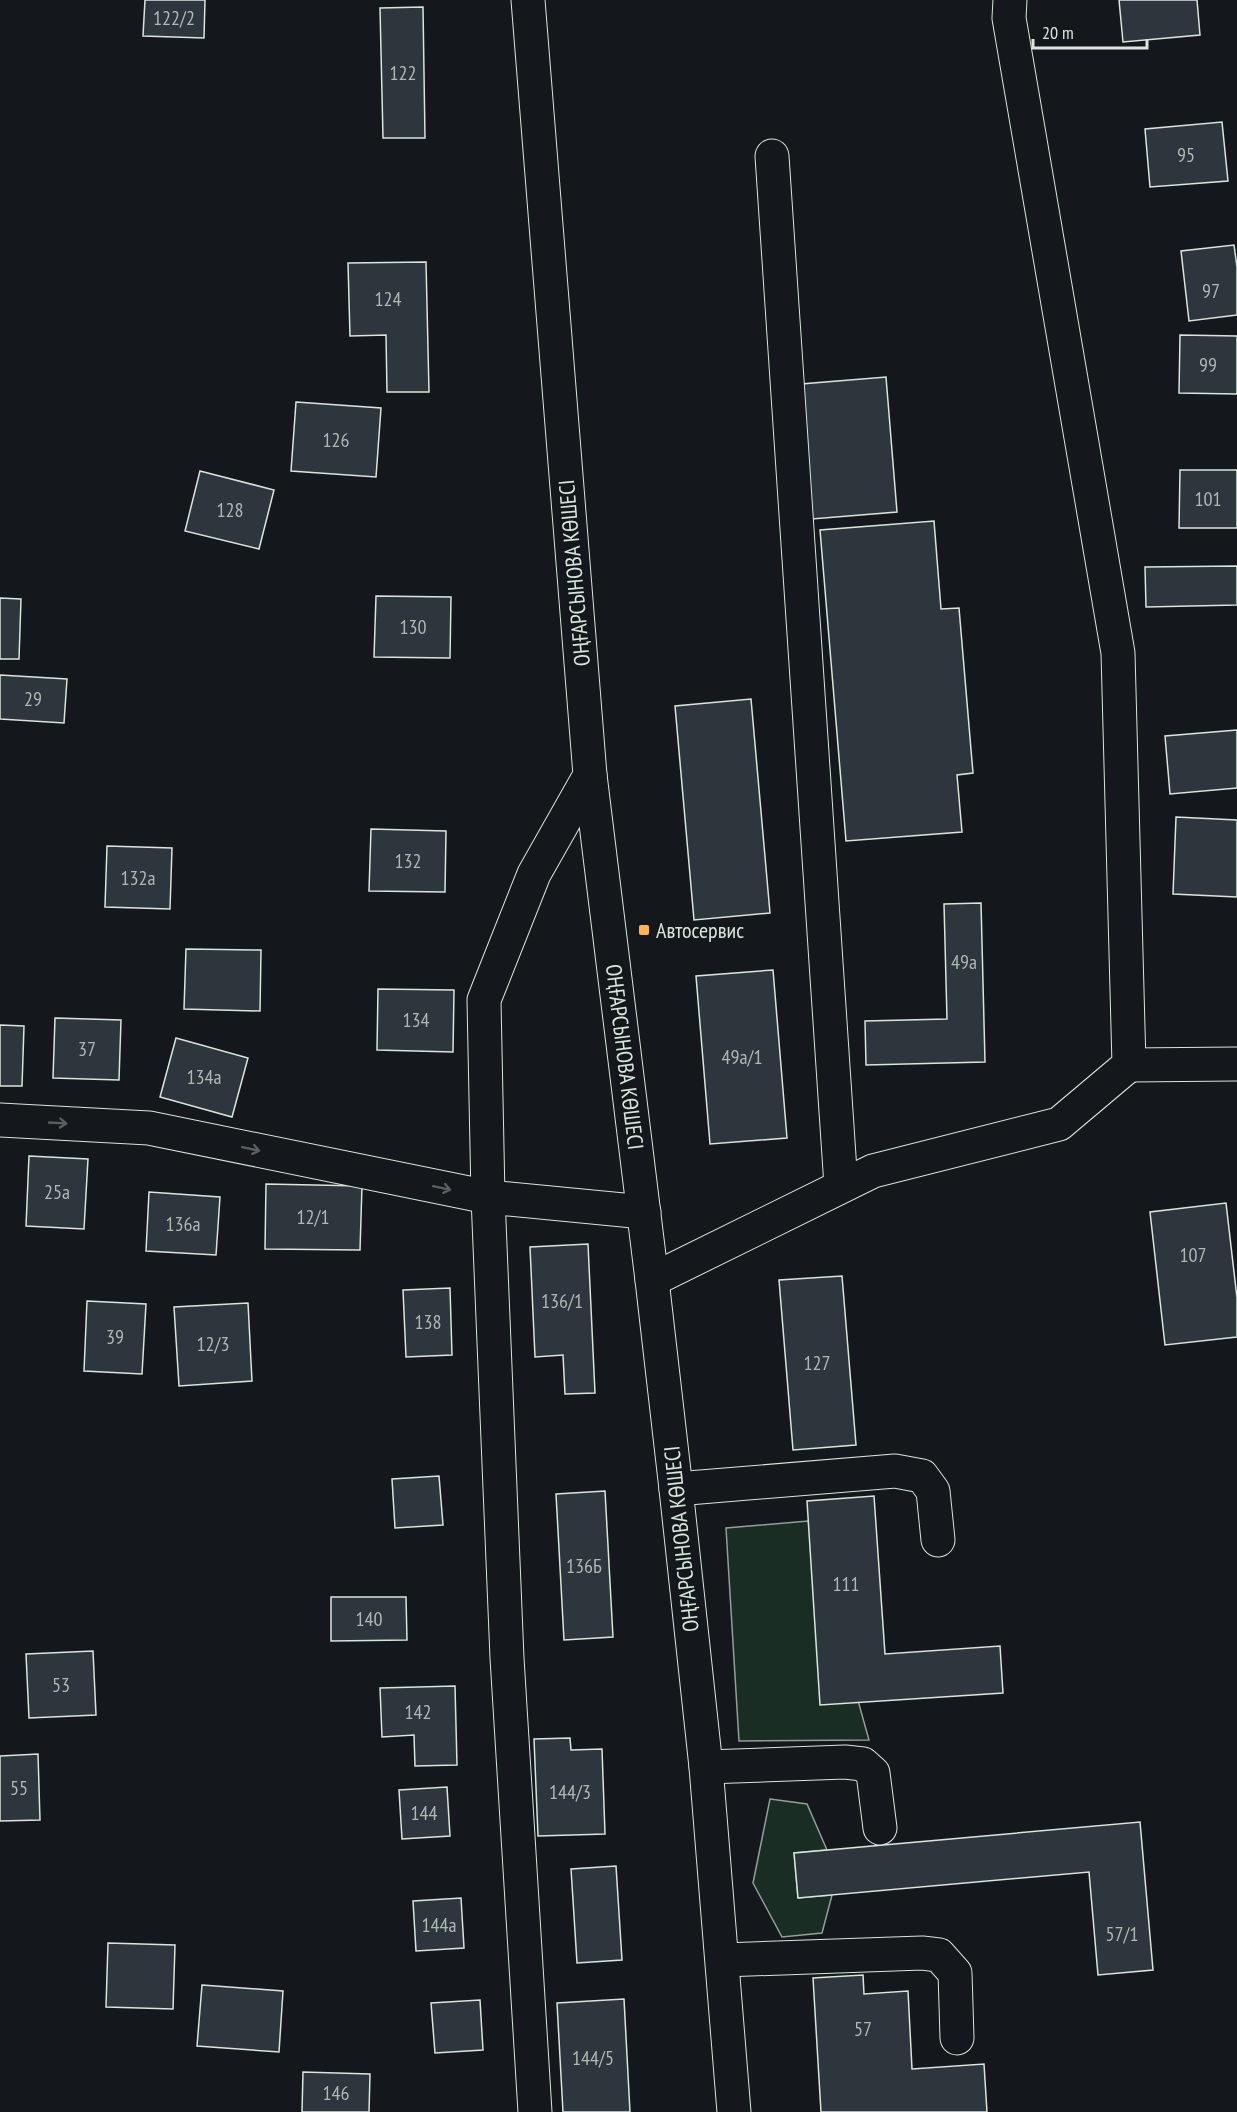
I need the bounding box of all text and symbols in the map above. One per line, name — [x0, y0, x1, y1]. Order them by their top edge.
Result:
house number: 122/2 — [153, 5, 195, 31]
scale bar — [1033, 12, 1147, 50]
text: 20 m — [1042, 21, 1074, 44]
house number: 122 — [390, 60, 417, 86]
house number: 95 — [1177, 142, 1195, 168]
house number: 97 — [1202, 278, 1220, 304]
house number: 124 — [375, 286, 402, 312]
house number: 99 — [1199, 352, 1217, 378]
house number: 126 — [323, 427, 350, 453]
street label: ОҢҒАРСЫНОВА КӨШЕСІ — [552, 479, 596, 667]
house number: 101 — [1195, 486, 1222, 512]
house number: 128 — [217, 497, 244, 523]
house number: 130 — [400, 614, 427, 640]
house number: 29 — [24, 686, 42, 712]
house number: 132 — [395, 848, 422, 874]
house number: 132а — [121, 865, 156, 891]
place label: Автосервис — [656, 916, 744, 944]
marker: Автосервис — [637, 923, 651, 937]
house number: 49а — [951, 949, 977, 975]
street label: ОҢҒАРСЫНОВА КӨШЕСІ — [600, 963, 650, 1151]
house number: 134 — [403, 1007, 430, 1033]
house number: 37 — [78, 1036, 96, 1062]
house number: 49а/1 — [722, 1044, 762, 1070]
house number: 134а — [187, 1064, 222, 1090]
one-way arrow — [48, 1117, 68, 1128]
one-way arrow — [241, 1143, 260, 1155]
house number: 25а — [44, 1179, 70, 1205]
one-way arrow — [432, 1183, 451, 1194]
house number: 12/1 — [297, 1204, 329, 1230]
house number: 136а — [166, 1211, 201, 1237]
house number: 107 — [1180, 1242, 1207, 1268]
house number: 136/1 — [541, 1288, 583, 1314]
house number: 138 — [415, 1309, 442, 1335]
house number: 39 — [106, 1324, 124, 1350]
house number: 12/3 — [197, 1331, 229, 1357]
house number: 127 — [804, 1350, 831, 1376]
street label: ОҢҒАРСЫНОВА КӨШЕСІ — [657, 1445, 705, 1633]
house number: 136Б — [566, 1553, 602, 1579]
house number: 111 — [833, 1571, 860, 1597]
house number: 140 — [356, 1606, 383, 1632]
house number: 53 — [52, 1672, 70, 1698]
house number: 142 — [405, 1699, 432, 1725]
house number: 55 — [10, 1775, 28, 1801]
house number: 144/3 — [549, 1779, 591, 1805]
house number: 144 — [411, 1800, 438, 1826]
house number: 144а — [422, 1912, 457, 1938]
house number: 57/1 — [1106, 1921, 1138, 1947]
house number: 57 — [854, 2016, 872, 2042]
house number: 144/5 — [572, 2045, 614, 2071]
house number: 146 — [323, 2080, 350, 2106]

